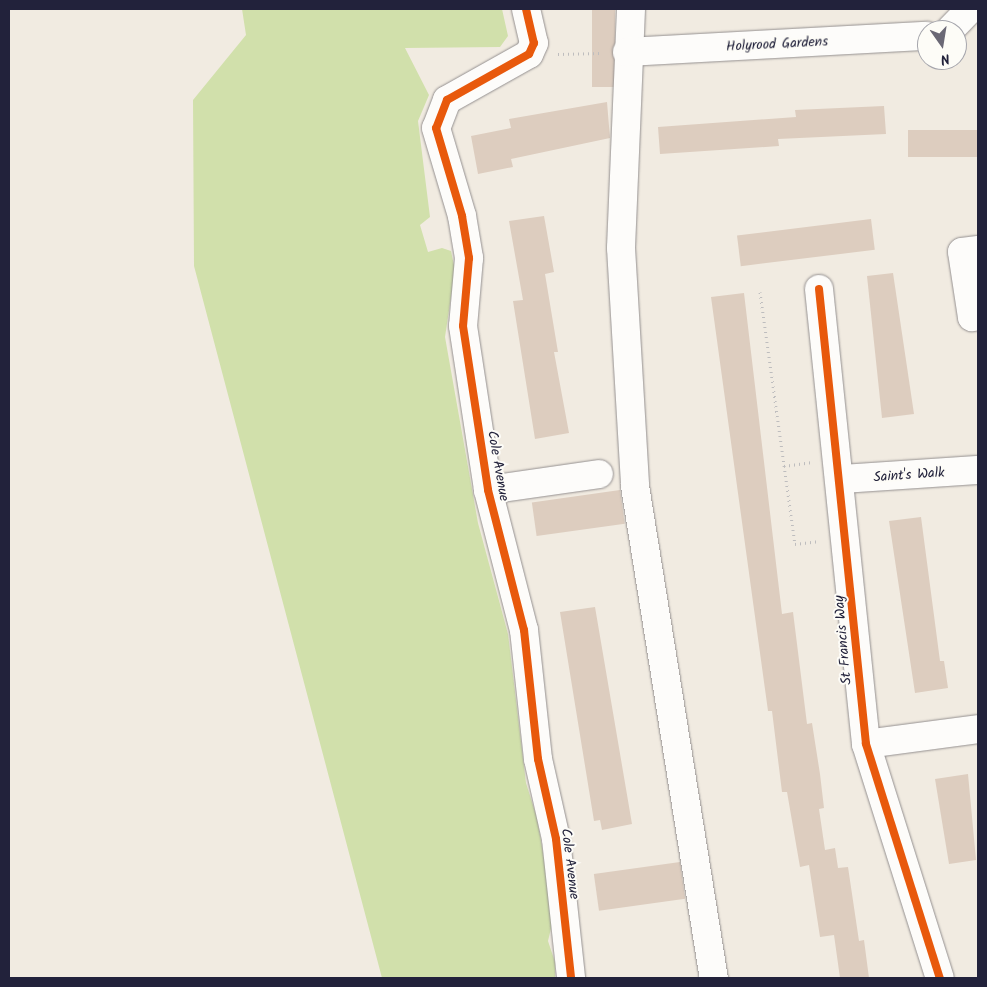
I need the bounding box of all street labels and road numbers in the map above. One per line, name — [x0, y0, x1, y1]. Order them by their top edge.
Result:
street label: Holyrood Gardens — [726, 33, 828, 55]
street label: Cole Avenue — [484, 429, 512, 503]
street label: Saint's Walk — [873, 464, 945, 486]
street label: St Francis Way — [831, 595, 855, 685]
street label: Cole Avenue — [557, 828, 583, 900]

